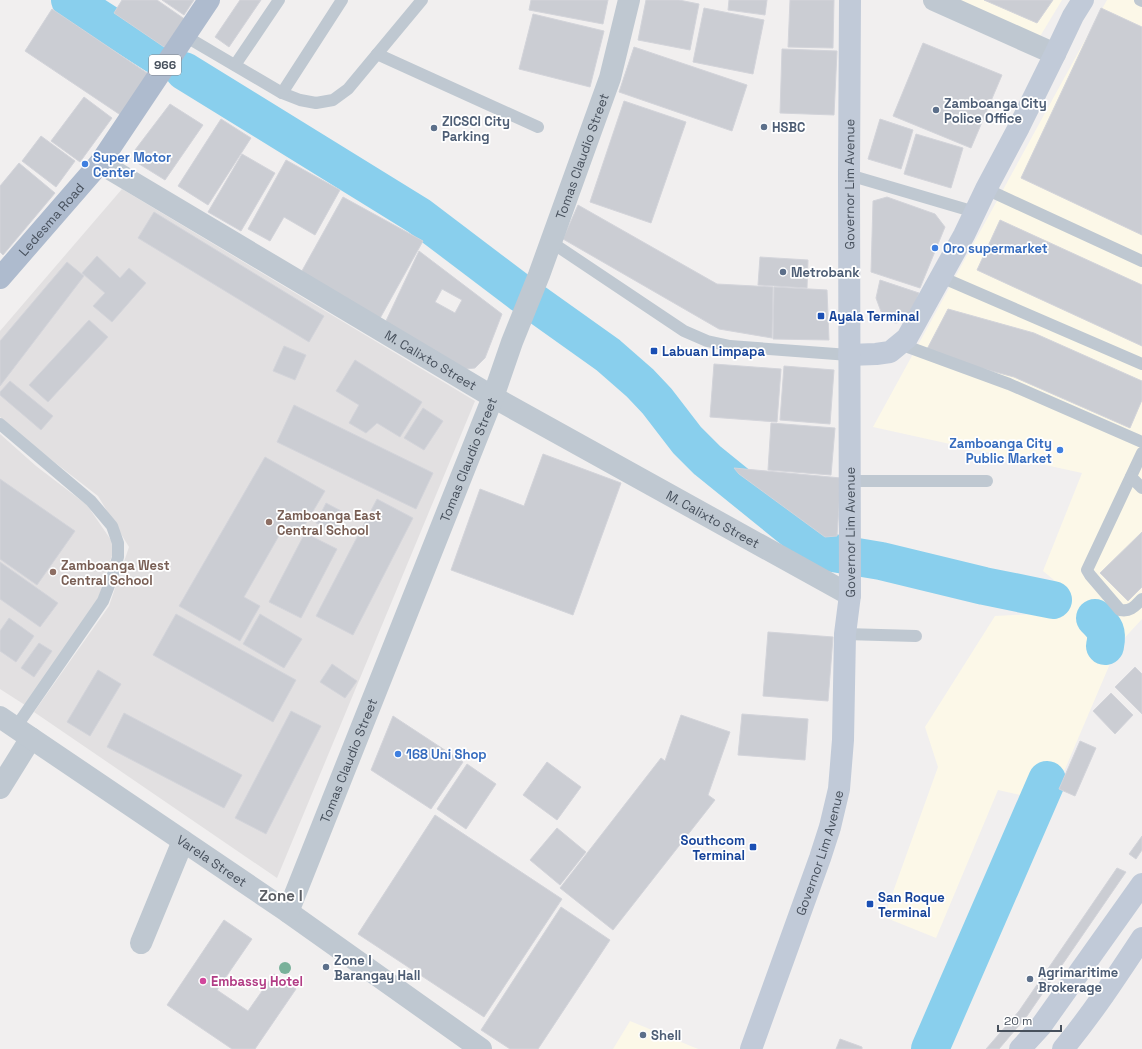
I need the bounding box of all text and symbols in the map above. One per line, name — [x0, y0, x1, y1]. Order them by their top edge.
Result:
road number: 966 — [149, 55, 181, 75]
street label: Tomas Claudio Street — [551, 91, 612, 222]
place label: Zamboanga City Police Office — [944, 95, 1047, 127]
marker: Zamboanga City Police Office — [931, 105, 941, 115]
place label: ZICSCI City Parking — [442, 113, 510, 145]
place label: HSBC — [772, 119, 805, 136]
street label: Governor Lim Avenue — [840, 119, 858, 250]
marker: HSBC — [759, 122, 769, 132]
marker: ZICSCI City Parking — [429, 123, 439, 133]
place label: Super Motor Center — [93, 149, 171, 181]
marker: Super Motor Center — [80, 159, 90, 169]
street label: Ledesma Road — [15, 179, 88, 259]
place label: Oro supermarket — [943, 240, 1048, 257]
marker: Oro supermarket — [930, 243, 940, 253]
place label: Metrobank — [791, 264, 860, 281]
marker: Metrobank — [778, 267, 788, 277]
place label: Ayala Terminal — [829, 308, 919, 325]
marker: Ayala Terminal — [816, 311, 826, 321]
street label: M. Calixto Street — [382, 326, 480, 394]
place label: Labuan Limpapa — [662, 343, 765, 360]
marker: Labuan Limpapa — [649, 346, 659, 356]
street label: Tomas Claudio Street — [436, 395, 501, 524]
place label: Zamboanga City Public Market — [949, 435, 1052, 467]
marker: Zamboanga City Public Market — [1055, 445, 1065, 455]
street label: Governor Lim Avenue — [841, 467, 859, 598]
street label: M. Calixto Street — [663, 486, 763, 552]
place label: Zamboanga East Central School — [277, 507, 381, 539]
marker: Zamboanga East Central School — [264, 517, 274, 527]
place label: Zamboanga West Central School — [61, 557, 170, 589]
marker: Zamboanga West Central School — [48, 567, 58, 577]
street label: Tomas Claudio Street — [316, 696, 381, 825]
place label: 168 Uni Shop — [406, 746, 487, 763]
marker: 168 Uni Shop — [393, 749, 403, 759]
street label: Governor Lim Avenue — [791, 788, 847, 918]
street label: Varela Street — [174, 831, 250, 890]
place label: Southcom Terminal — [681, 832, 745, 864]
marker: Southcom Terminal — [748, 842, 758, 852]
district label: Zone I — [259, 886, 303, 905]
place label: San Roque Terminal — [878, 889, 945, 921]
marker: San Roque Terminal — [865, 899, 875, 909]
place label: Zone I Barangay Hall — [334, 952, 421, 984]
marker: Zone I Barangay Hall — [321, 962, 331, 972]
place label: Agrimaritime Brokerage — [1038, 964, 1118, 996]
place label: Embassy Hotel — [211, 973, 303, 990]
marker: Agrimaritime Brokerage — [1025, 974, 1035, 984]
marker: Embassy Hotel — [198, 976, 208, 986]
scale bar — [998, 1007, 1061, 1033]
text: 20 m — [1004, 1013, 1032, 1029]
place label: Shell — [651, 1027, 681, 1044]
marker: Shell — [638, 1030, 648, 1040]

